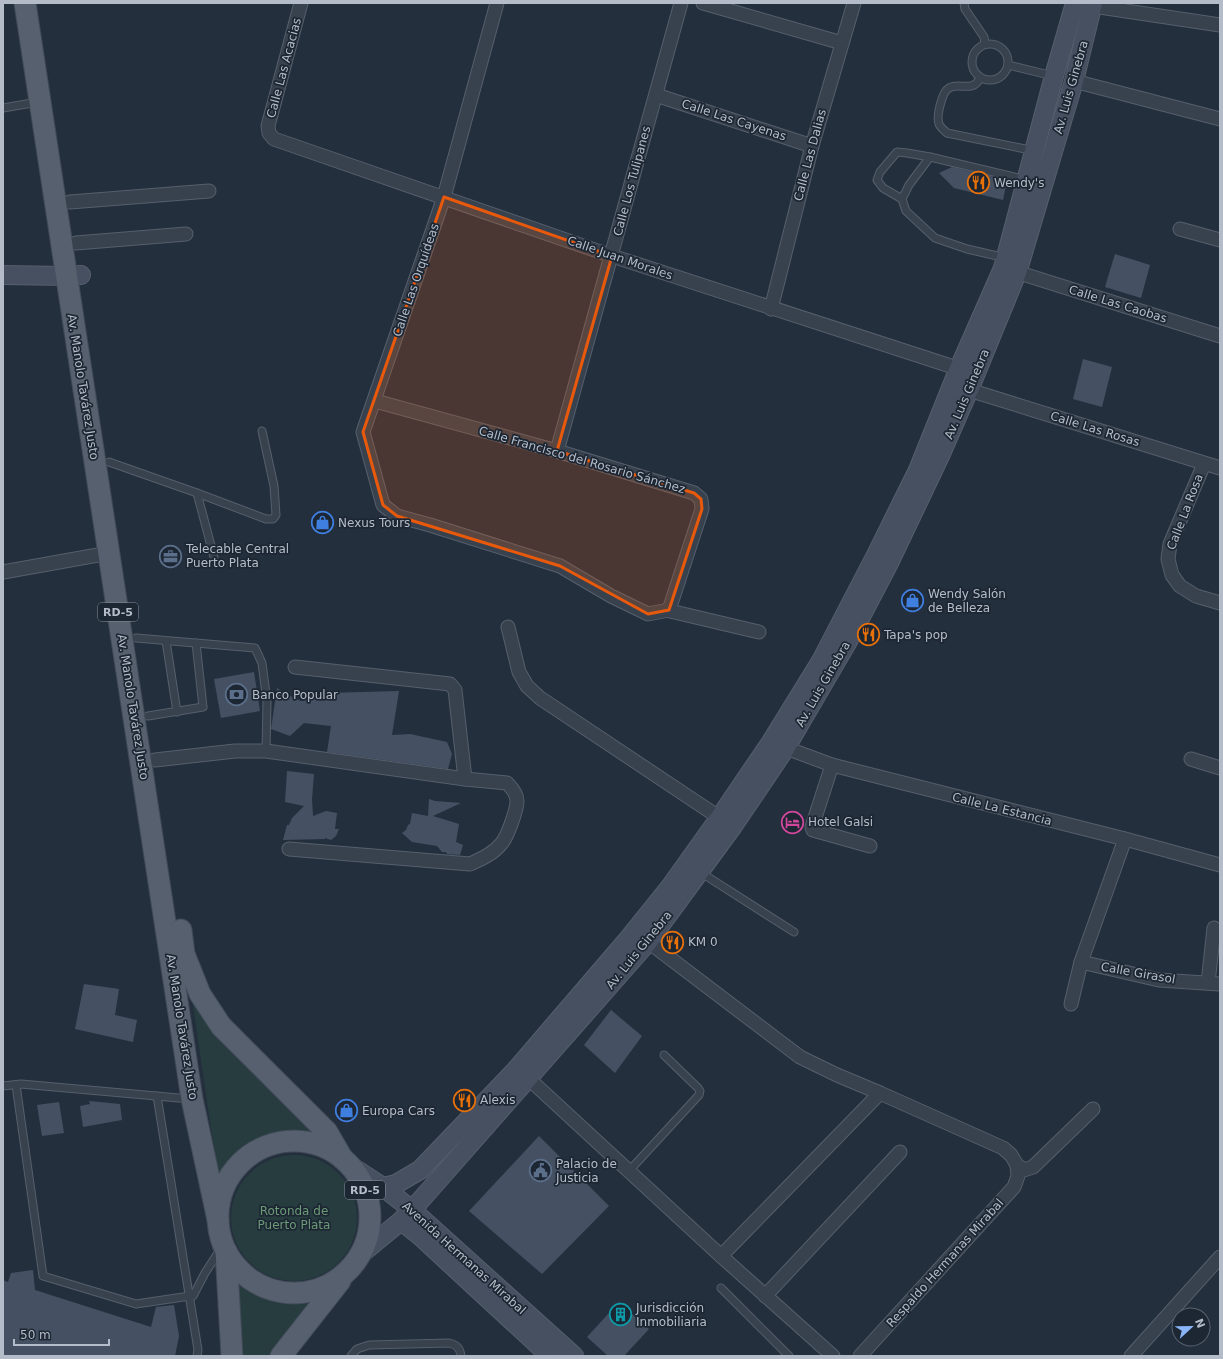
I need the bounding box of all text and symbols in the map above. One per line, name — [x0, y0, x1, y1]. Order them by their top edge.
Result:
street label: Calle Las Acacias — [264, 16, 304, 120]
street label: Av. Luis Ginebra — [1051, 39, 1091, 135]
street label: Calle Las Cayenas — [680, 96, 788, 144]
street label: Calle Las Dalias — [791, 108, 829, 202]
street label: Calle Los Tulipanes — [611, 124, 653, 238]
restaurant icon: Wendy's — [965, 170, 991, 196]
place label: Wendy's — [994, 176, 1044, 190]
street label: Calle Las Orquídeas — [390, 221, 442, 339]
street label: Calle Juan Morales — [565, 233, 675, 283]
street label: Calle Las Caobas — [1067, 282, 1169, 326]
street label: Av. Manolo Tavárez Justo — [65, 313, 101, 461]
street label: Av. Luis Ginebra — [942, 347, 992, 441]
street label: Calle Las Rosas — [1049, 409, 1141, 449]
street label: Calle Francisco del Rosario Sánchez — [477, 424, 687, 496]
street label: Calle La Rosa — [1164, 472, 1206, 552]
shop icon: Nexus Tours — [310, 510, 336, 536]
place label: Nexus Tours — [338, 516, 410, 530]
place label: Telecable Central Puerto Plata — [185, 542, 289, 570]
office icon: Telecable Central Puerto Plata — [158, 543, 184, 569]
place label: Wendy Salón de Belleza — [928, 587, 1006, 615]
shop icon: Wendy Salón de Belleza — [900, 588, 926, 614]
road number: RD-5 — [98, 603, 138, 621]
restaurant icon: Tapa's pop — [855, 622, 881, 648]
place label: Tapa's pop — [883, 628, 948, 642]
street label: Av. Manolo Tavárez Justo — [115, 633, 151, 781]
street label: Av. Luis Ginebra — [793, 639, 853, 729]
bank icon: Banco Popular — [224, 682, 250, 708]
place label: Banco Popular — [252, 688, 338, 702]
street label: Calle La Estancia — [951, 790, 1053, 828]
hotel icon: Hotel Galsi — [779, 809, 805, 835]
place label: Hotel Galsi — [808, 815, 873, 829]
street label: Av. Luis Ginebra — [603, 908, 675, 992]
restaurant icon: KM 0 — [659, 929, 685, 955]
place label: KM 0 — [688, 935, 718, 949]
street label: Av. Manolo Tavárez Justo — [164, 953, 200, 1101]
street label: Calle Girasol — [1100, 960, 1176, 986]
restaurant icon: Alexis — [452, 1087, 478, 1113]
place label: Alexis — [480, 1093, 515, 1107]
shop icon: Europa Cars — [334, 1098, 360, 1124]
place label: Europa Cars — [362, 1104, 435, 1118]
place label: Palacio de Justicia — [555, 1157, 617, 1185]
public building icon: Palacio de Justicia — [527, 1158, 553, 1184]
road number: RD-5 — [345, 1181, 385, 1199]
street label: Respaldo Hermanas Mirabal — [884, 1196, 1006, 1330]
street label: Avenida Hermanas Mirabal — [399, 1199, 529, 1317]
park label: Rotonda de Puerto Plata — [258, 1204, 330, 1232]
place label: Jurisdicción Inmobiliaria — [635, 1301, 707, 1329]
building icon: Jurisdicción Inmobiliaria — [607, 1302, 633, 1328]
north arrow — [1171, 1307, 1211, 1347]
text: N — [1192, 1317, 1208, 1330]
scale bar — [14, 1321, 109, 1347]
text: 50 m — [20, 1328, 51, 1342]

